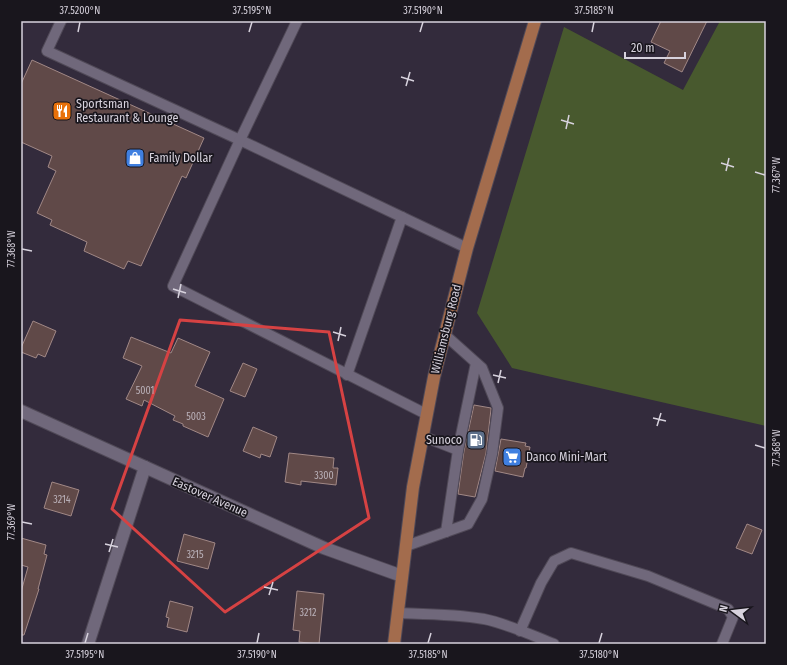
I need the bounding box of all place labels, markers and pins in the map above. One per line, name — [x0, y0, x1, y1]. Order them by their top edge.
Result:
place label: Sportsman Restaurant & Lounge — [76, 97, 178, 125]
restaurant icon: Sportsman Restaurant & Lounge — [51, 100, 73, 122]
shop icon: Family Dollar — [124, 147, 146, 169]
place label: Family Dollar — [149, 151, 213, 165]
fuel station icon: Sunoco — [465, 429, 487, 451]
place label: Sunoco — [426, 433, 462, 447]
supermarket icon: Danco Mini-Mart — [501, 446, 523, 468]
place label: Danco Mini-Mart — [526, 450, 607, 464]

